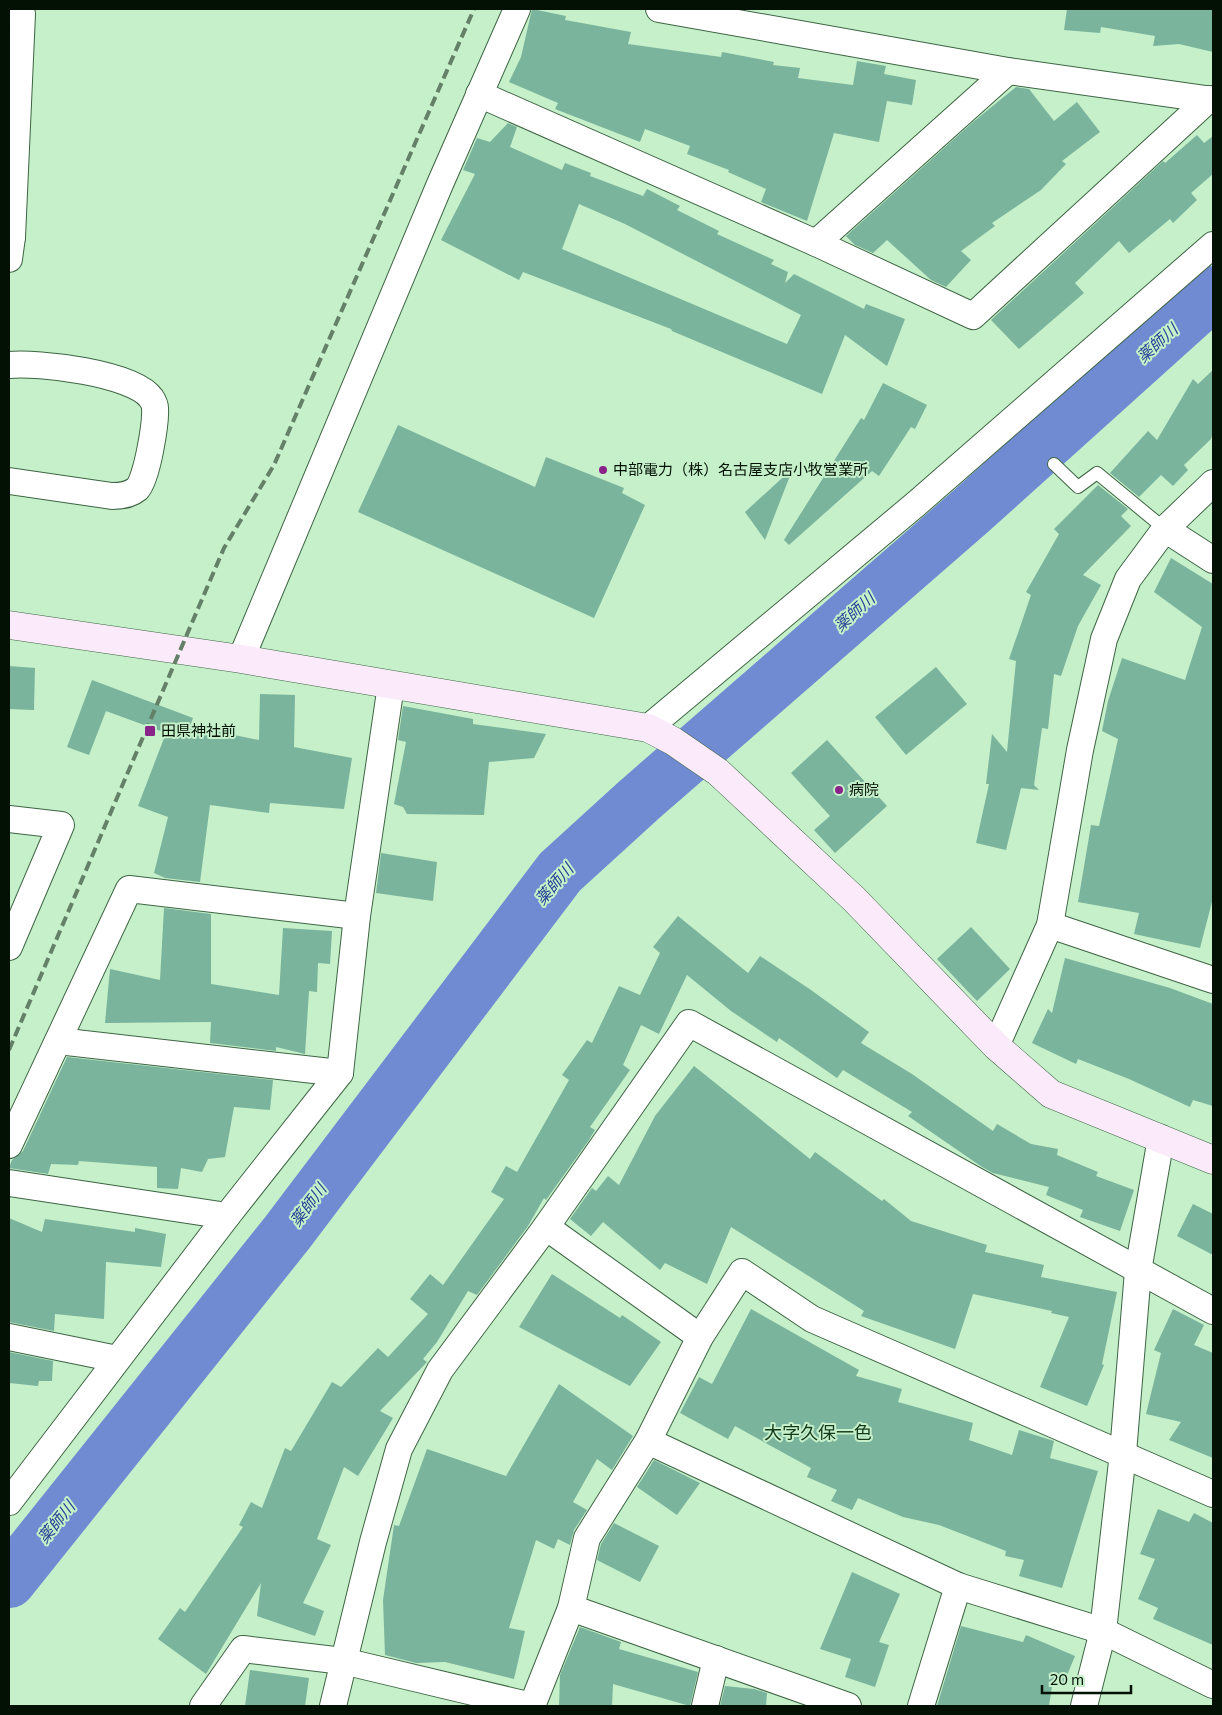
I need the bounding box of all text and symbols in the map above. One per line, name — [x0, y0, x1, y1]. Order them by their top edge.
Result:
water label: 薬師川 — [1132, 318, 1182, 366]
place label: 中部電力（株）名古屋支店小牧営業所 — [613, 460, 868, 478]
marker: 中部電力（株）名古屋支店小牧営業所 — [597, 464, 609, 476]
water label: 薬師川 — [829, 587, 879, 635]
place label: 田県神社前 — [161, 721, 236, 739]
marker: 田県神社前 — [143, 724, 157, 738]
place label: 病院 — [849, 780, 879, 798]
marker: 病院 — [833, 784, 845, 796]
water label: 薬師川 — [531, 858, 578, 908]
water label: 薬師川 — [286, 1178, 331, 1230]
district label: 大字久保一色 — [764, 1421, 872, 1443]
water label: 薬師川 — [33, 1496, 79, 1546]
scale bar — [1042, 1662, 1131, 1694]
text: 20 m — [1050, 1670, 1084, 1688]

